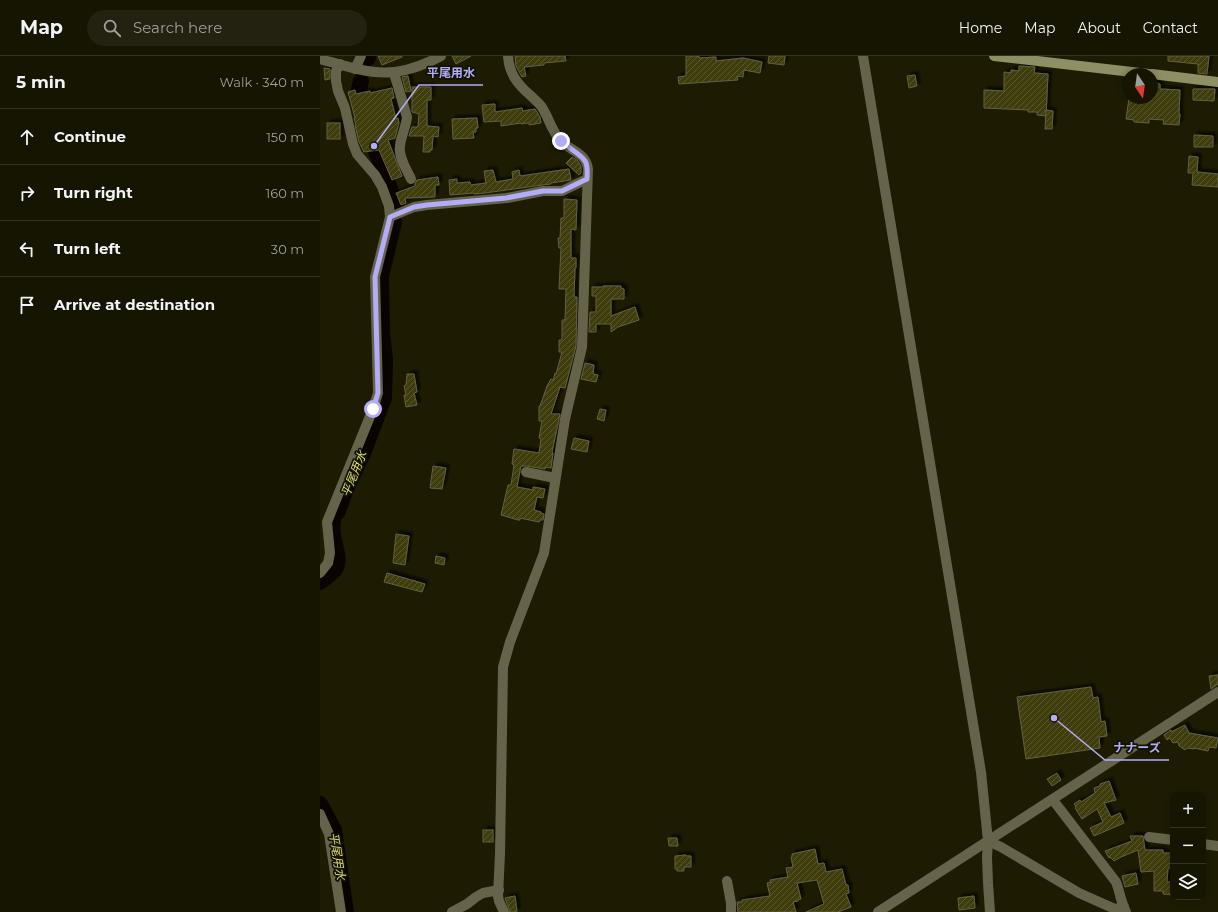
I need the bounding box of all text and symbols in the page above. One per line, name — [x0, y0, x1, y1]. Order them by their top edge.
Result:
search box — [87, 10, 367, 46]
text: Map — [20, 16, 63, 39]
icon: search — [101, 17, 123, 39]
text: Search here — [133, 18, 222, 37]
text: Home — [959, 19, 1002, 37]
text: Map — [1024, 19, 1055, 37]
text: About — [1077, 19, 1121, 37]
text: Contact — [1143, 19, 1198, 37]
callout: 平尾用水 — [419, 61, 483, 85]
text: 平尾用水 — [427, 65, 475, 80]
north arrow — [1122, 68, 1158, 104]
text: 5 min — [16, 72, 66, 92]
text: Walk · 340 m — [220, 74, 304, 90]
icon: ahead — [16, 126, 38, 148]
text: Continue — [54, 127, 126, 146]
text: 150 m — [266, 129, 304, 145]
route end — [552, 132, 570, 150]
icon: right — [16, 182, 38, 204]
text: Turn right — [54, 183, 133, 202]
text: 160 m — [266, 185, 304, 201]
icon: left — [16, 238, 38, 260]
text: Turn left — [54, 239, 121, 258]
text: 30 m — [271, 241, 304, 257]
icon: arrive — [16, 294, 38, 316]
text: Arrive at destination — [54, 295, 215, 314]
route start — [364, 400, 382, 418]
water label: 平尾用水 — [338, 447, 370, 499]
callout: ナナーズ — [1105, 736, 1169, 760]
text: ナナーズ — [1113, 740, 1161, 755]
map controls — [1170, 792, 1206, 900]
button: + — [1170, 792, 1206, 828]
button: − — [1170, 828, 1206, 864]
water label: 平尾用水 — [326, 831, 349, 883]
button: layers — [1170, 864, 1206, 900]

